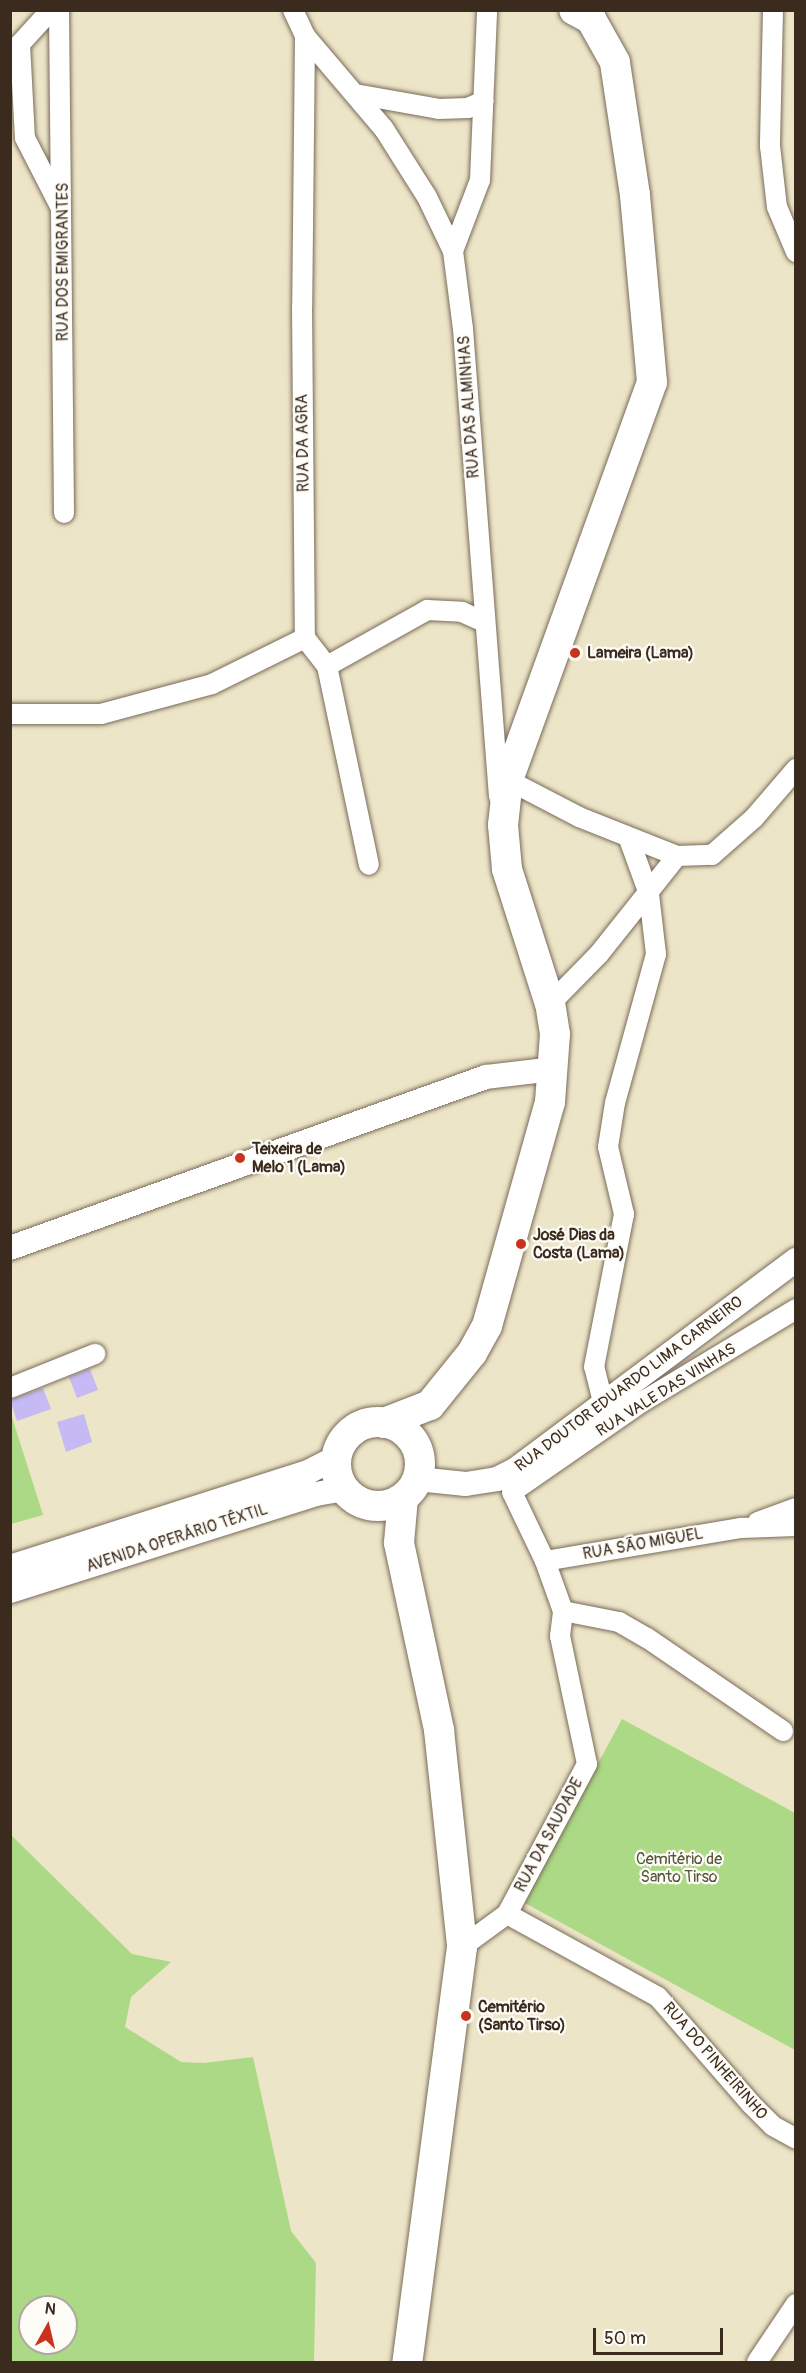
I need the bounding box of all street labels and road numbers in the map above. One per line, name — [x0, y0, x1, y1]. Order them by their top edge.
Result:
street label: RUA DOS EMIGRANTES — [53, 183, 73, 341]
street label: RUA DAS ALMINHAS — [454, 335, 484, 479]
street label: RUA DA AGRA — [293, 394, 313, 492]
street label: RUA DOUTOR EDUARDO LIMA CARNEIRO — [511, 1292, 747, 1476]
street label: RUA VALE DAS VINHAS — [593, 1339, 739, 1441]
street label: AVENIDA OPERÁRIO TÊXTIL — [84, 1500, 270, 1576]
street label: RUA SÃO MIGUEL — [581, 1524, 705, 1564]
street label: RUA DA SAUDADE — [511, 1775, 587, 1895]
street label: RUA DO PINHEIRINHO — [659, 1998, 771, 2124]

